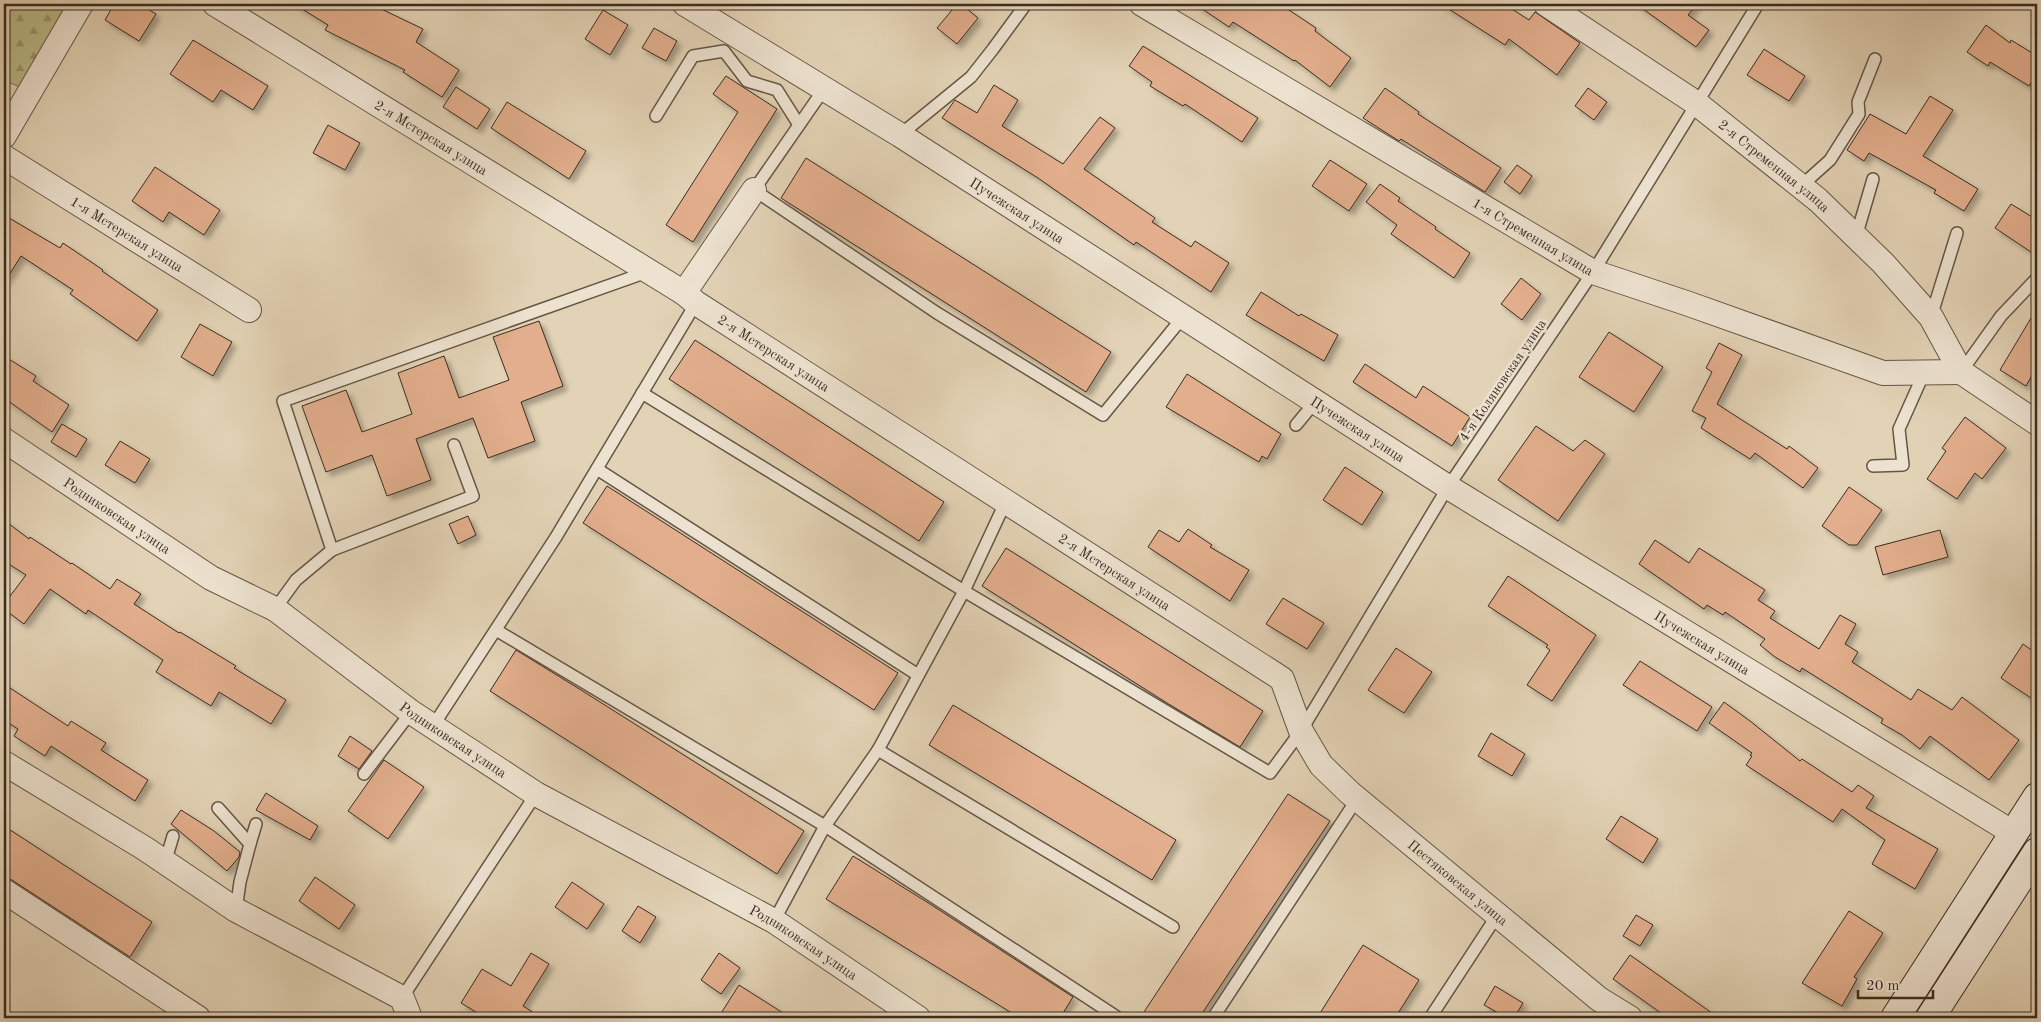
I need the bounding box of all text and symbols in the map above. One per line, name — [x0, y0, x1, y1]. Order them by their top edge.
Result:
street label: 2-я Мстерская улица — [372, 98, 490, 178]
street label: 2-я Стременная улица — [1715, 118, 1832, 215]
street label: Пучежская улица — [967, 176, 1066, 247]
street label: 1-я Мстерская улица — [68, 194, 185, 275]
street label: 1-я Стременная улица — [1470, 196, 1596, 279]
street label: 2-я Мстерская улица — [715, 313, 832, 395]
street label: 4-я Коляновская улица — [1457, 317, 1549, 444]
street label: Пучежская улица — [1308, 395, 1407, 465]
street label: Родниковская улица — [61, 476, 173, 557]
street label: 2-я Мстерская улица — [1056, 532, 1173, 613]
street label: Пучежская улица — [1651, 609, 1752, 678]
street label: Родниковская улица — [397, 700, 509, 781]
street label: Пестяковская улица — [1405, 838, 1510, 928]
street label: Родниковская улица — [747, 903, 859, 983]
scale bar — [1858, 967, 1934, 999]
text: 20 m — [1866, 979, 1900, 994]

